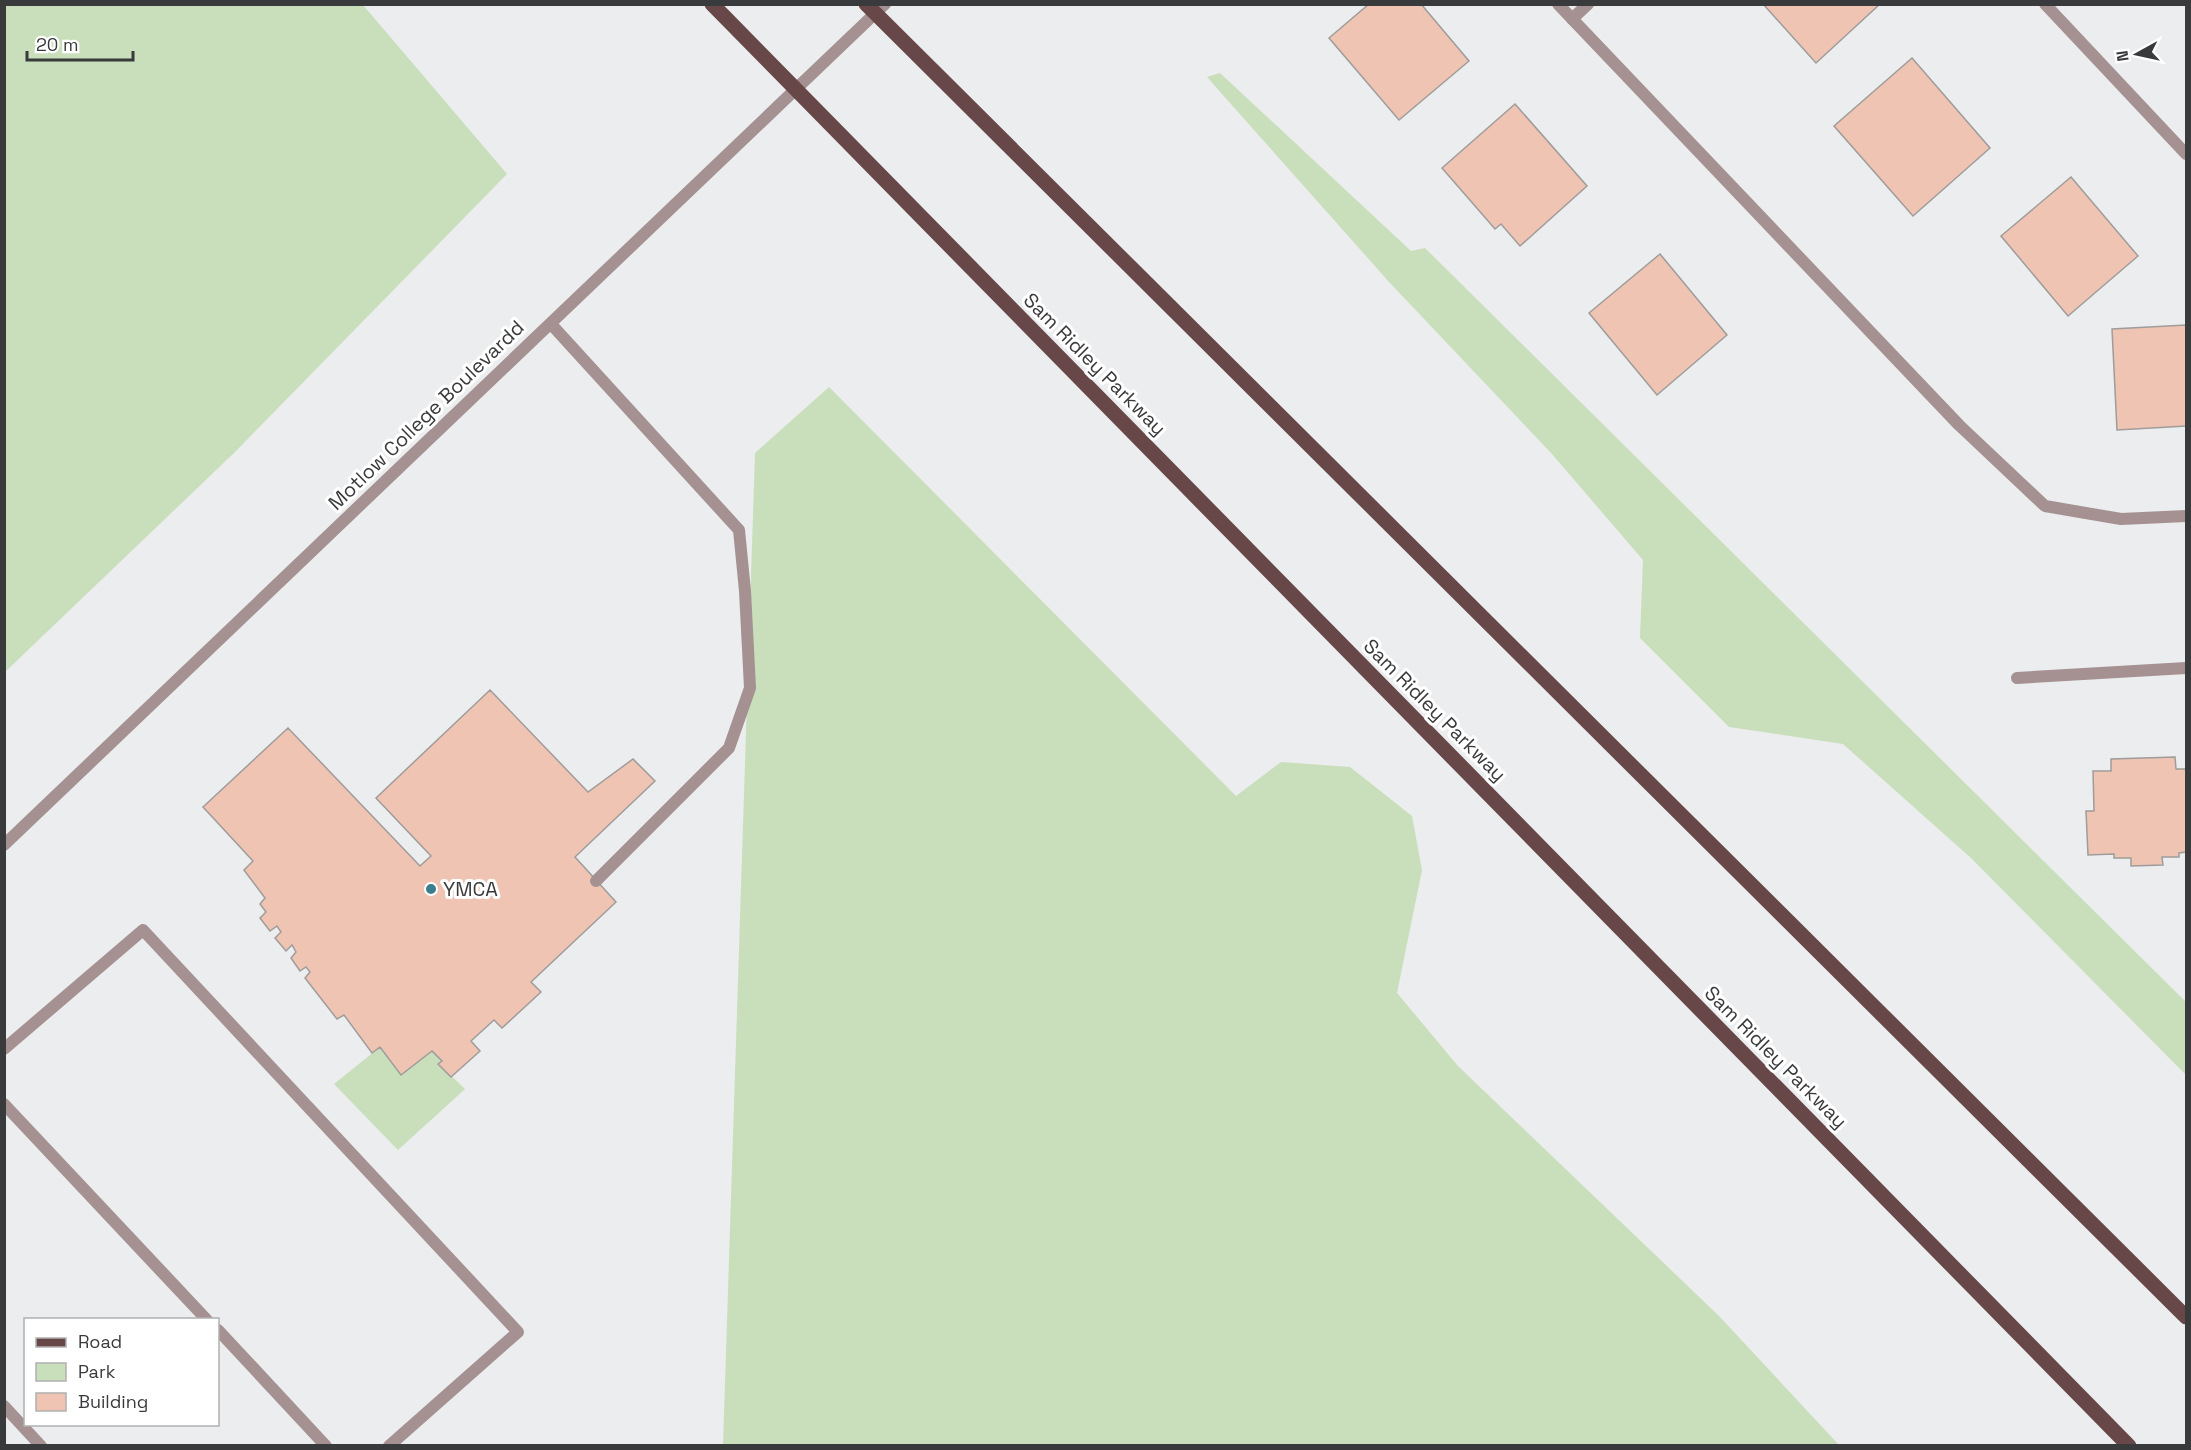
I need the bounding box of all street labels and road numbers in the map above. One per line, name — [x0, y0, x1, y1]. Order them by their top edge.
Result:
street label: Sam Ridley Parkway — [1018, 287, 1172, 441]
street label: Motlow College Boulevardd — [323, 315, 529, 515]
street label: Sam Ridley Parkway — [1358, 633, 1512, 787]
street label: Sam Ridley Parkway — [1699, 980, 1853, 1134]

